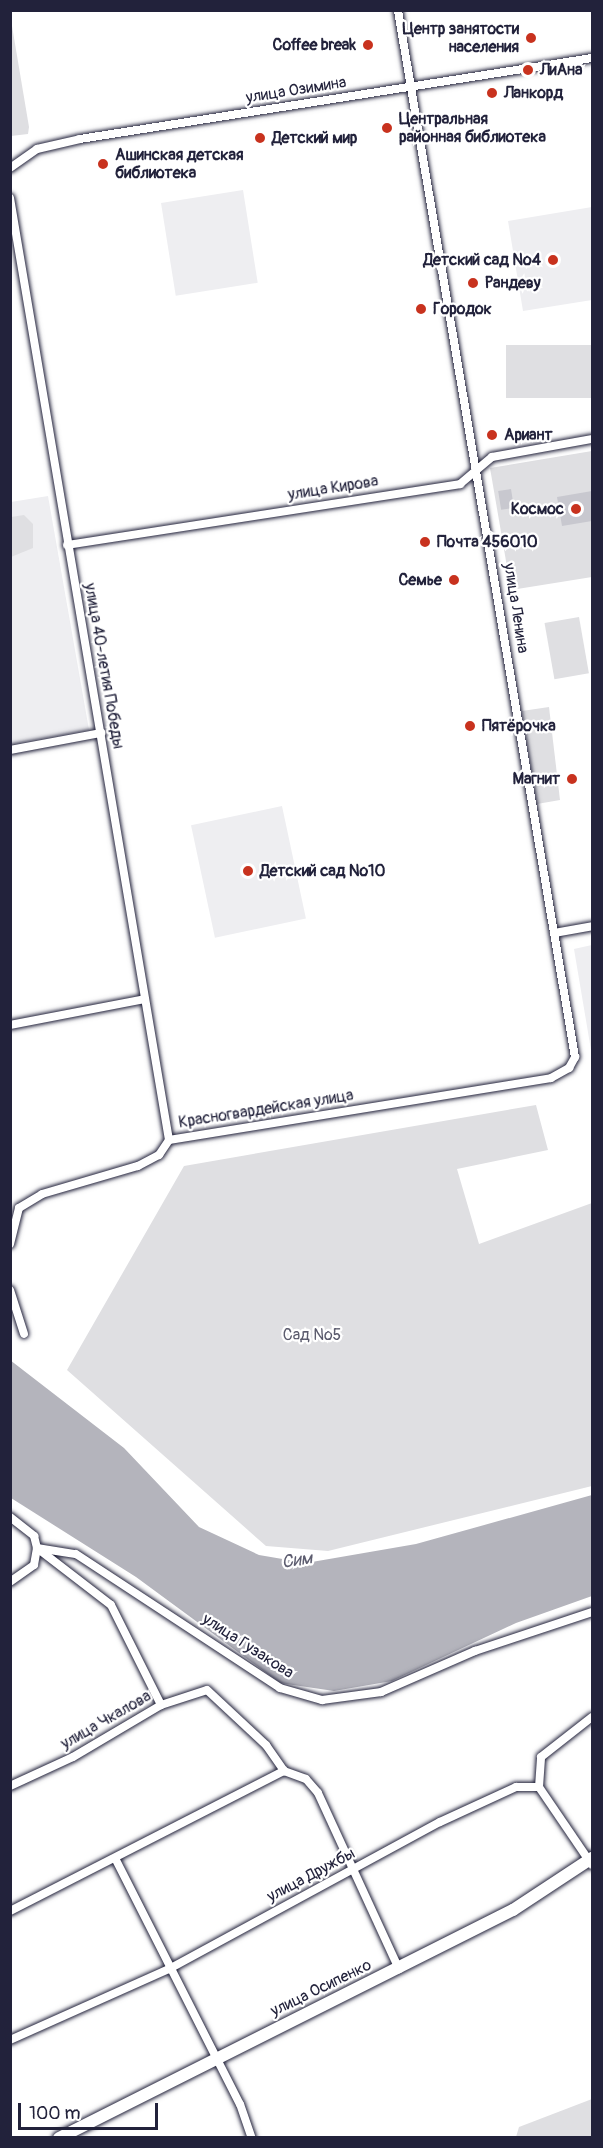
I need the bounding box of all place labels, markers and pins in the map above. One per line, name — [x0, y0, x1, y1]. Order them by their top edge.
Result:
place label: Центр занятости населения — [403, 19, 519, 57]
marker: Центр занятости населения — [524, 31, 538, 45]
place label: Coffee break — [273, 35, 356, 55]
marker: Coffee break — [361, 38, 375, 52]
place label: ЛиАна — [540, 60, 583, 80]
marker: ЛиАна — [521, 63, 535, 77]
place label: Ланкорд — [504, 83, 563, 103]
marker: Ланкорд — [485, 86, 499, 100]
place label: Центральная районная библиотека — [399, 109, 546, 147]
marker: Центральная районная библиотека — [380, 121, 394, 135]
place label: Детский мир — [272, 128, 357, 148]
marker: Детский мир — [253, 131, 267, 145]
place label: Ашинская детская библиотека — [115, 145, 243, 183]
marker: Ашинская детская библиотека — [96, 157, 110, 171]
place label: Детский сад №4 — [424, 250, 541, 270]
marker: Детский сад №4 — [546, 253, 560, 267]
place label: Рандеву — [485, 273, 541, 293]
marker: Рандеву — [466, 276, 480, 290]
place label: Городок — [433, 299, 492, 319]
marker: Городок — [414, 302, 428, 316]
place label: Ариант — [504, 425, 552, 445]
marker: Ариант — [485, 428, 499, 442]
place label: Космос — [511, 499, 564, 519]
marker: Космос — [569, 502, 583, 516]
place label: Почта 456010 — [437, 532, 538, 552]
marker: Почта 456010 — [418, 535, 432, 549]
place label: Семье — [398, 570, 442, 590]
marker: Семье — [447, 573, 461, 587]
place label: Пятёрочка — [482, 716, 556, 736]
marker: Пятёрочка — [463, 719, 477, 733]
place label: Магнит — [512, 769, 560, 789]
marker: Магнит — [565, 772, 579, 786]
place label: Детский сад №10 — [260, 861, 385, 881]
marker: Детский сад №10 — [241, 864, 255, 878]

